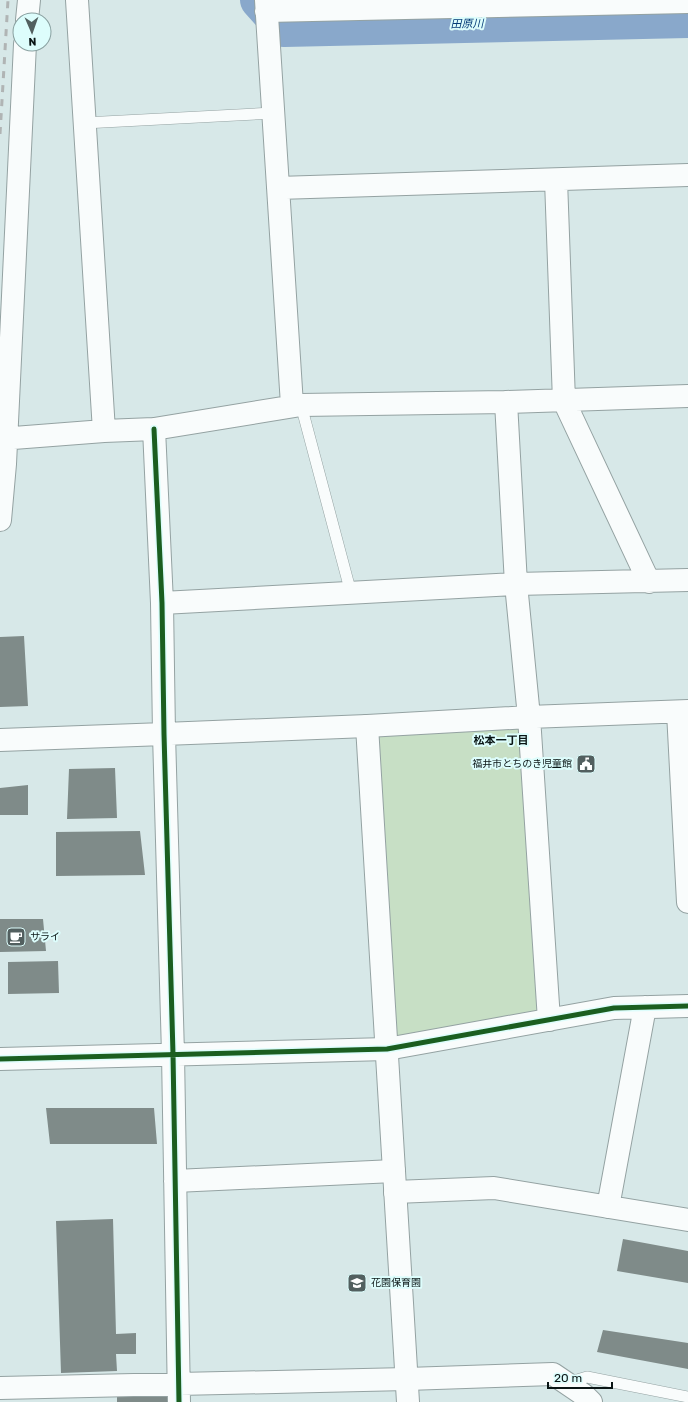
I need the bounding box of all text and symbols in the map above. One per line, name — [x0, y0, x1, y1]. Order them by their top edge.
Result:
north arrow — [12, 12, 52, 52]
water label: 田原川 — [450, 17, 485, 31]
text: N — [28, 35, 37, 48]
district label: 松本一丁目 — [474, 734, 529, 747]
public building icon: 福井市とちのき児童館 — [575, 753, 597, 775]
place label: 福井市とちのき児童館 — [472, 758, 572, 770]
cafe icon: サライ — [5, 926, 27, 948]
place label: サライ — [30, 931, 60, 943]
school or university icon: 花園保育園 — [346, 1272, 368, 1294]
place label: 花園保育園 — [371, 1277, 421, 1289]
scale bar — [548, 1364, 612, 1390]
text: 20 m — [554, 1371, 582, 1385]

